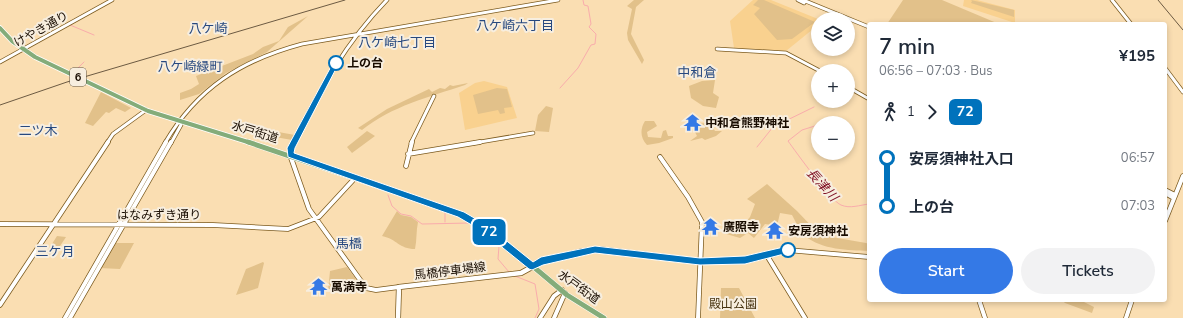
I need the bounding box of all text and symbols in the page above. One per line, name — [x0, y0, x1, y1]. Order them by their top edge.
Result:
street label: けやき通り — [11, 7, 71, 51]
map controls — [811, 12, 855, 160]
button: layers — [811, 12, 855, 56]
district label: 八ケ崎六丁目 — [476, 17, 554, 35]
district label: 八ケ崎 — [188, 20, 228, 38]
text: 7 min — [879, 32, 935, 62]
district label: 八ケ崎七丁目 — [358, 34, 436, 52]
text: ¥195 — [1119, 46, 1155, 66]
marker: 上の台 — [328, 55, 344, 71]
place label: 上の台 — [347, 55, 383, 71]
district label: 八ケ崎緑町 — [157, 58, 223, 76]
text: 06:56 – 07:03 · Bus — [879, 62, 993, 80]
district label: 中和倉 — [677, 64, 717, 82]
button: + — [811, 64, 855, 108]
road number: 6 — [70, 68, 86, 86]
icon: walk — [879, 101, 901, 123]
icon: forward — [921, 101, 943, 123]
text: 72 — [957, 102, 974, 121]
text: 1 — [907, 103, 915, 121]
temple icon: 中和倉熊野神社 — [682, 113, 702, 133]
place label: 中和倉熊野神社 — [705, 115, 789, 131]
button: − — [811, 116, 855, 160]
street label: 水戸街道 — [230, 117, 280, 147]
district label: 二ツ木 — [18, 122, 58, 140]
text: 安房須神社入口 — [909, 149, 1014, 169]
text: 06:57 — [1121, 149, 1155, 167]
water label: 長津川 — [802, 164, 843, 207]
text: 上の台 — [909, 197, 954, 217]
text: 07:03 — [1121, 197, 1155, 215]
street label: はなみずき通り — [117, 207, 201, 223]
temple icon: 廣照寺 — [700, 217, 720, 237]
line badge: 72 — [471, 219, 507, 245]
place label: 廣照寺 — [723, 219, 759, 235]
temple icon: 安房須神社 — [765, 221, 785, 241]
text: 72 — [481, 222, 497, 241]
place label: 安房須神社 — [788, 223, 848, 239]
district label: 馬橋 — [336, 235, 362, 253]
unlabelled marker — [780, 242, 796, 258]
district label: 三ケ月 — [35, 243, 75, 261]
button: Start — [879, 248, 1013, 294]
button: Tickets — [1021, 248, 1155, 294]
street label: 馬橋停車場線 — [413, 259, 487, 283]
street label: 水戸街道 — [555, 266, 603, 308]
temple icon: 萬満寺 — [308, 277, 328, 297]
place label: 萬満寺 — [331, 279, 367, 295]
park label: 殿山公園 — [709, 296, 757, 312]

